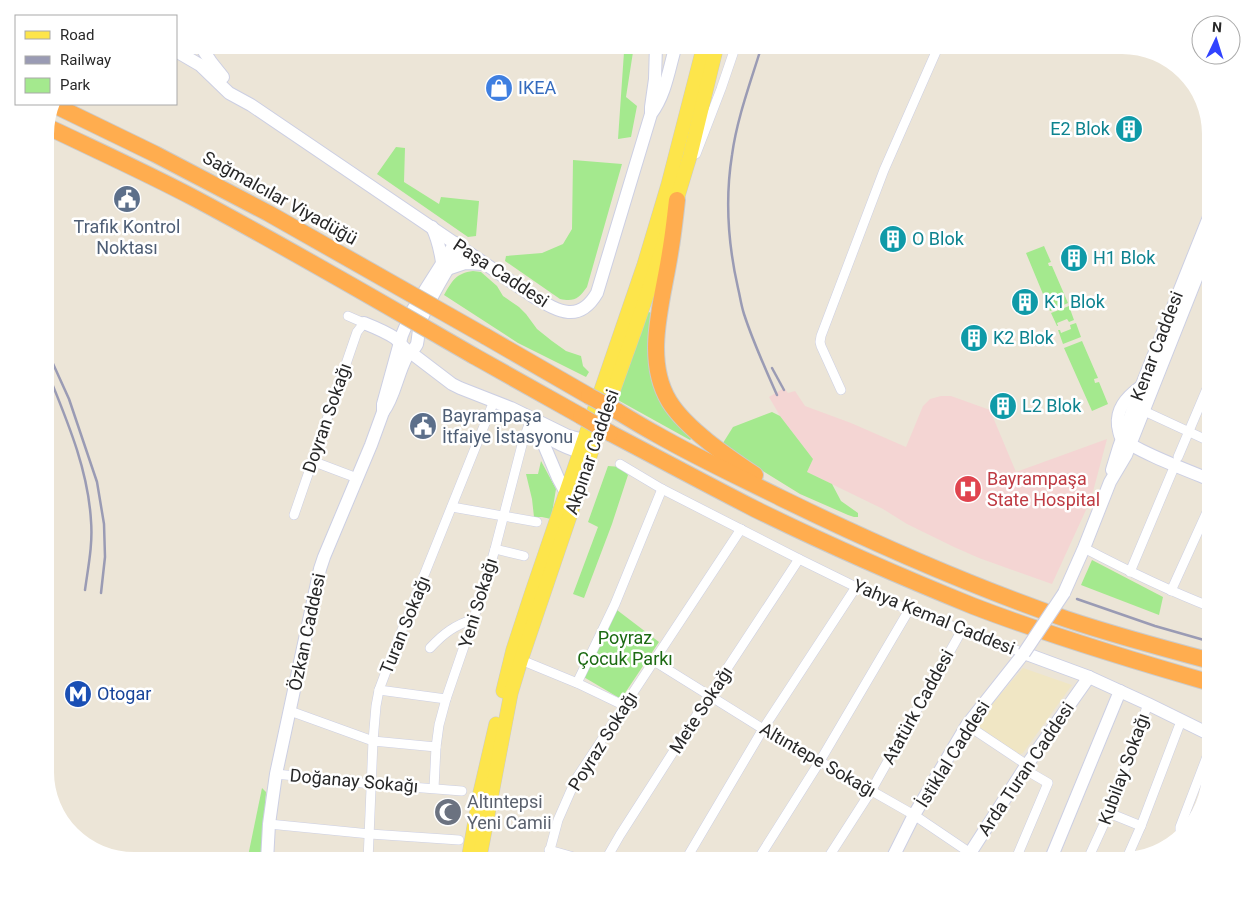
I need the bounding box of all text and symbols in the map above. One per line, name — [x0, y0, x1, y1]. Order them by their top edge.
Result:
legend — [15, 15, 178, 105]
north arrow — [1191, 15, 1241, 65]
text: N — [1211, 19, 1222, 35]
text: Road — [60, 26, 94, 44]
text: Railway — [60, 51, 111, 69]
shop icon: IKEA — [484, 73, 514, 103]
text: Park — [60, 76, 91, 94]
place label: IKEA — [518, 77, 556, 98]
building icon: E2 Blok — [1114, 114, 1144, 144]
place label: E2 Blok — [1050, 118, 1111, 139]
street label: Sağmalcılar Viyadüğü — [199, 146, 361, 249]
public building icon: Trafik Kontrol Noktası — [112, 184, 142, 214]
place label: Trafik Kontrol Noktası — [74, 216, 180, 258]
building icon: O Blok — [878, 224, 908, 254]
place label: O Blok — [912, 228, 965, 249]
street label: Paşa Caddesi — [450, 234, 553, 311]
building icon: H1 Blok — [1059, 243, 1089, 273]
place label: H1 Blok — [1093, 247, 1156, 268]
building icon: K1 Blok — [1010, 287, 1040, 317]
street label: Kenar Caddesi — [1126, 288, 1187, 404]
place label: K1 Blok — [1044, 291, 1106, 312]
building icon: K2 Blok — [959, 323, 989, 353]
place label: K2 Blok — [993, 327, 1055, 348]
street label: Doyran Sokağı — [298, 360, 355, 476]
street label: Akpınar Caddesi — [560, 387, 623, 517]
building icon: L2 Blok — [988, 391, 1018, 421]
place label: L2 Blok — [1022, 395, 1082, 416]
place label: Bayrampaşa İtfaiye İstasyonu — [442, 405, 573, 447]
public building icon: Bayrampaşa İtfaiye İstasyonu — [408, 411, 438, 441]
place label: Bayrampaşa State Hospital — [987, 468, 1100, 510]
hospital icon: Bayrampaşa State Hospital — [953, 474, 983, 504]
street label: Yeni Sokağı — [454, 555, 501, 650]
street label: Özkan Caddesi — [284, 571, 329, 693]
street label: Turan Sokağı — [375, 573, 434, 677]
street label: Yahya Kemal Caddesi — [850, 574, 1018, 659]
park label: Poyraz Çocuk Parkı — [577, 627, 673, 669]
street label: Atatürk Caddesi — [877, 646, 958, 768]
street label: Mete Sokağı — [665, 662, 737, 757]
metro station icon: Otogar — [63, 679, 93, 709]
place label: Otogar — [97, 683, 151, 704]
street label: Poyraz Sokağı — [564, 687, 641, 794]
street label: İstiklal Caddesi — [911, 697, 994, 811]
street label: Arda Turan Caddesi — [973, 698, 1078, 839]
street label: Kubilay Sokağı — [1094, 710, 1153, 827]
street label: Altıntepe Sokağı — [757, 718, 880, 801]
street label: Doğanay Sokağı — [289, 764, 419, 797]
place label: Altıntepsi Yeni Camii — [467, 791, 552, 833]
mosque icon: Altıntepsi Yeni Camii — [433, 797, 463, 827]

